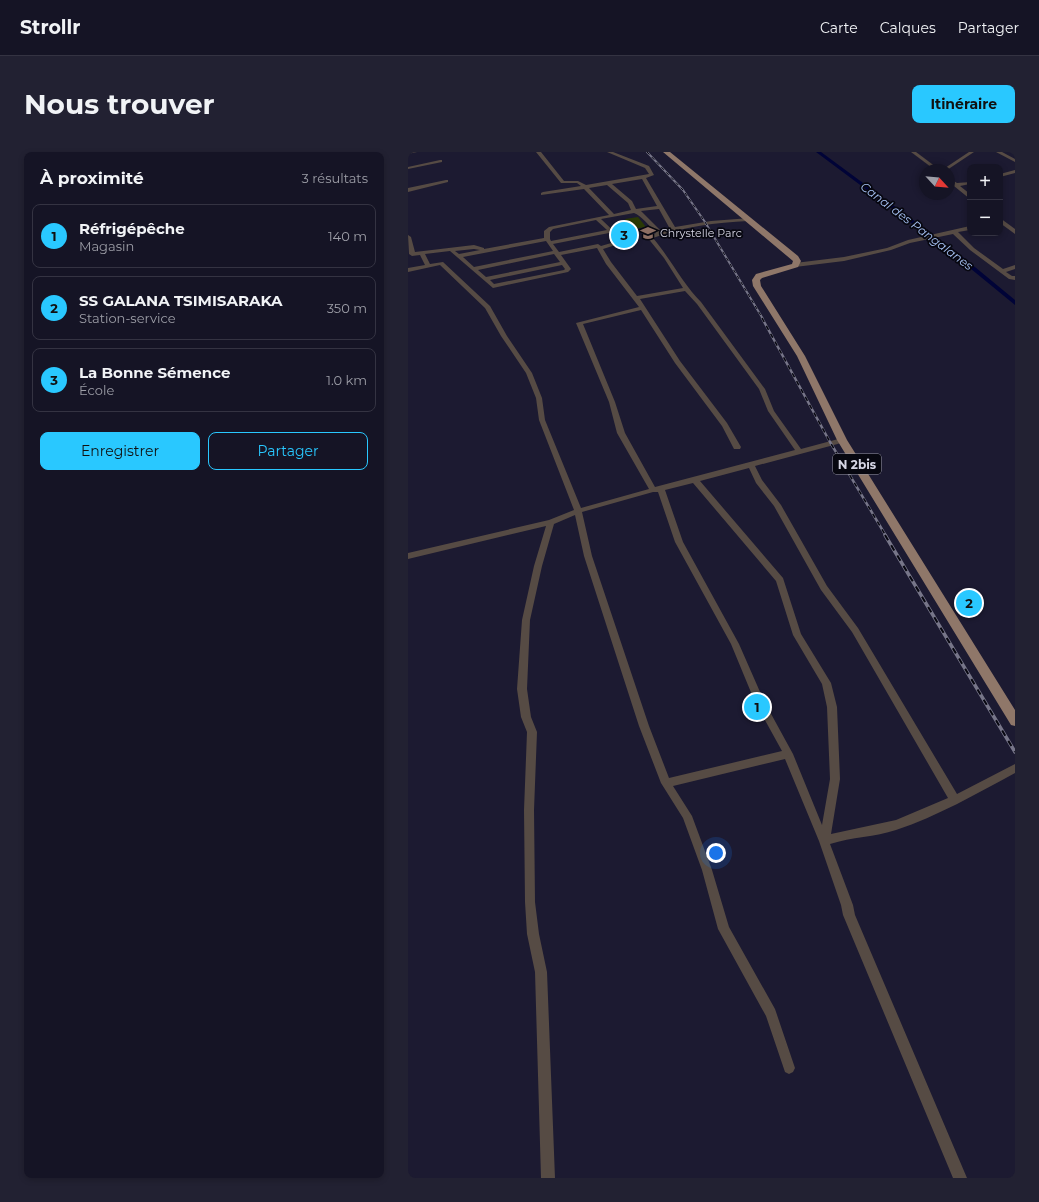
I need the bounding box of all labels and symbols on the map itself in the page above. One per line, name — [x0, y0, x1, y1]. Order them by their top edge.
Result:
north arrow — [919, 164, 955, 200]
water label: Canal des Pangalanes — [858, 179, 976, 273]
pin: 3 — [611, 220, 637, 250]
school or university icon: Chrystelle Parc — [639, 224, 657, 242]
place label: Chrystelle Parc — [660, 226, 742, 240]
road number: N 2bis — [833, 454, 881, 474]
pin: 2 — [956, 588, 982, 618]
pin: 1 — [744, 692, 770, 722]
your location — [706, 843, 726, 863]

